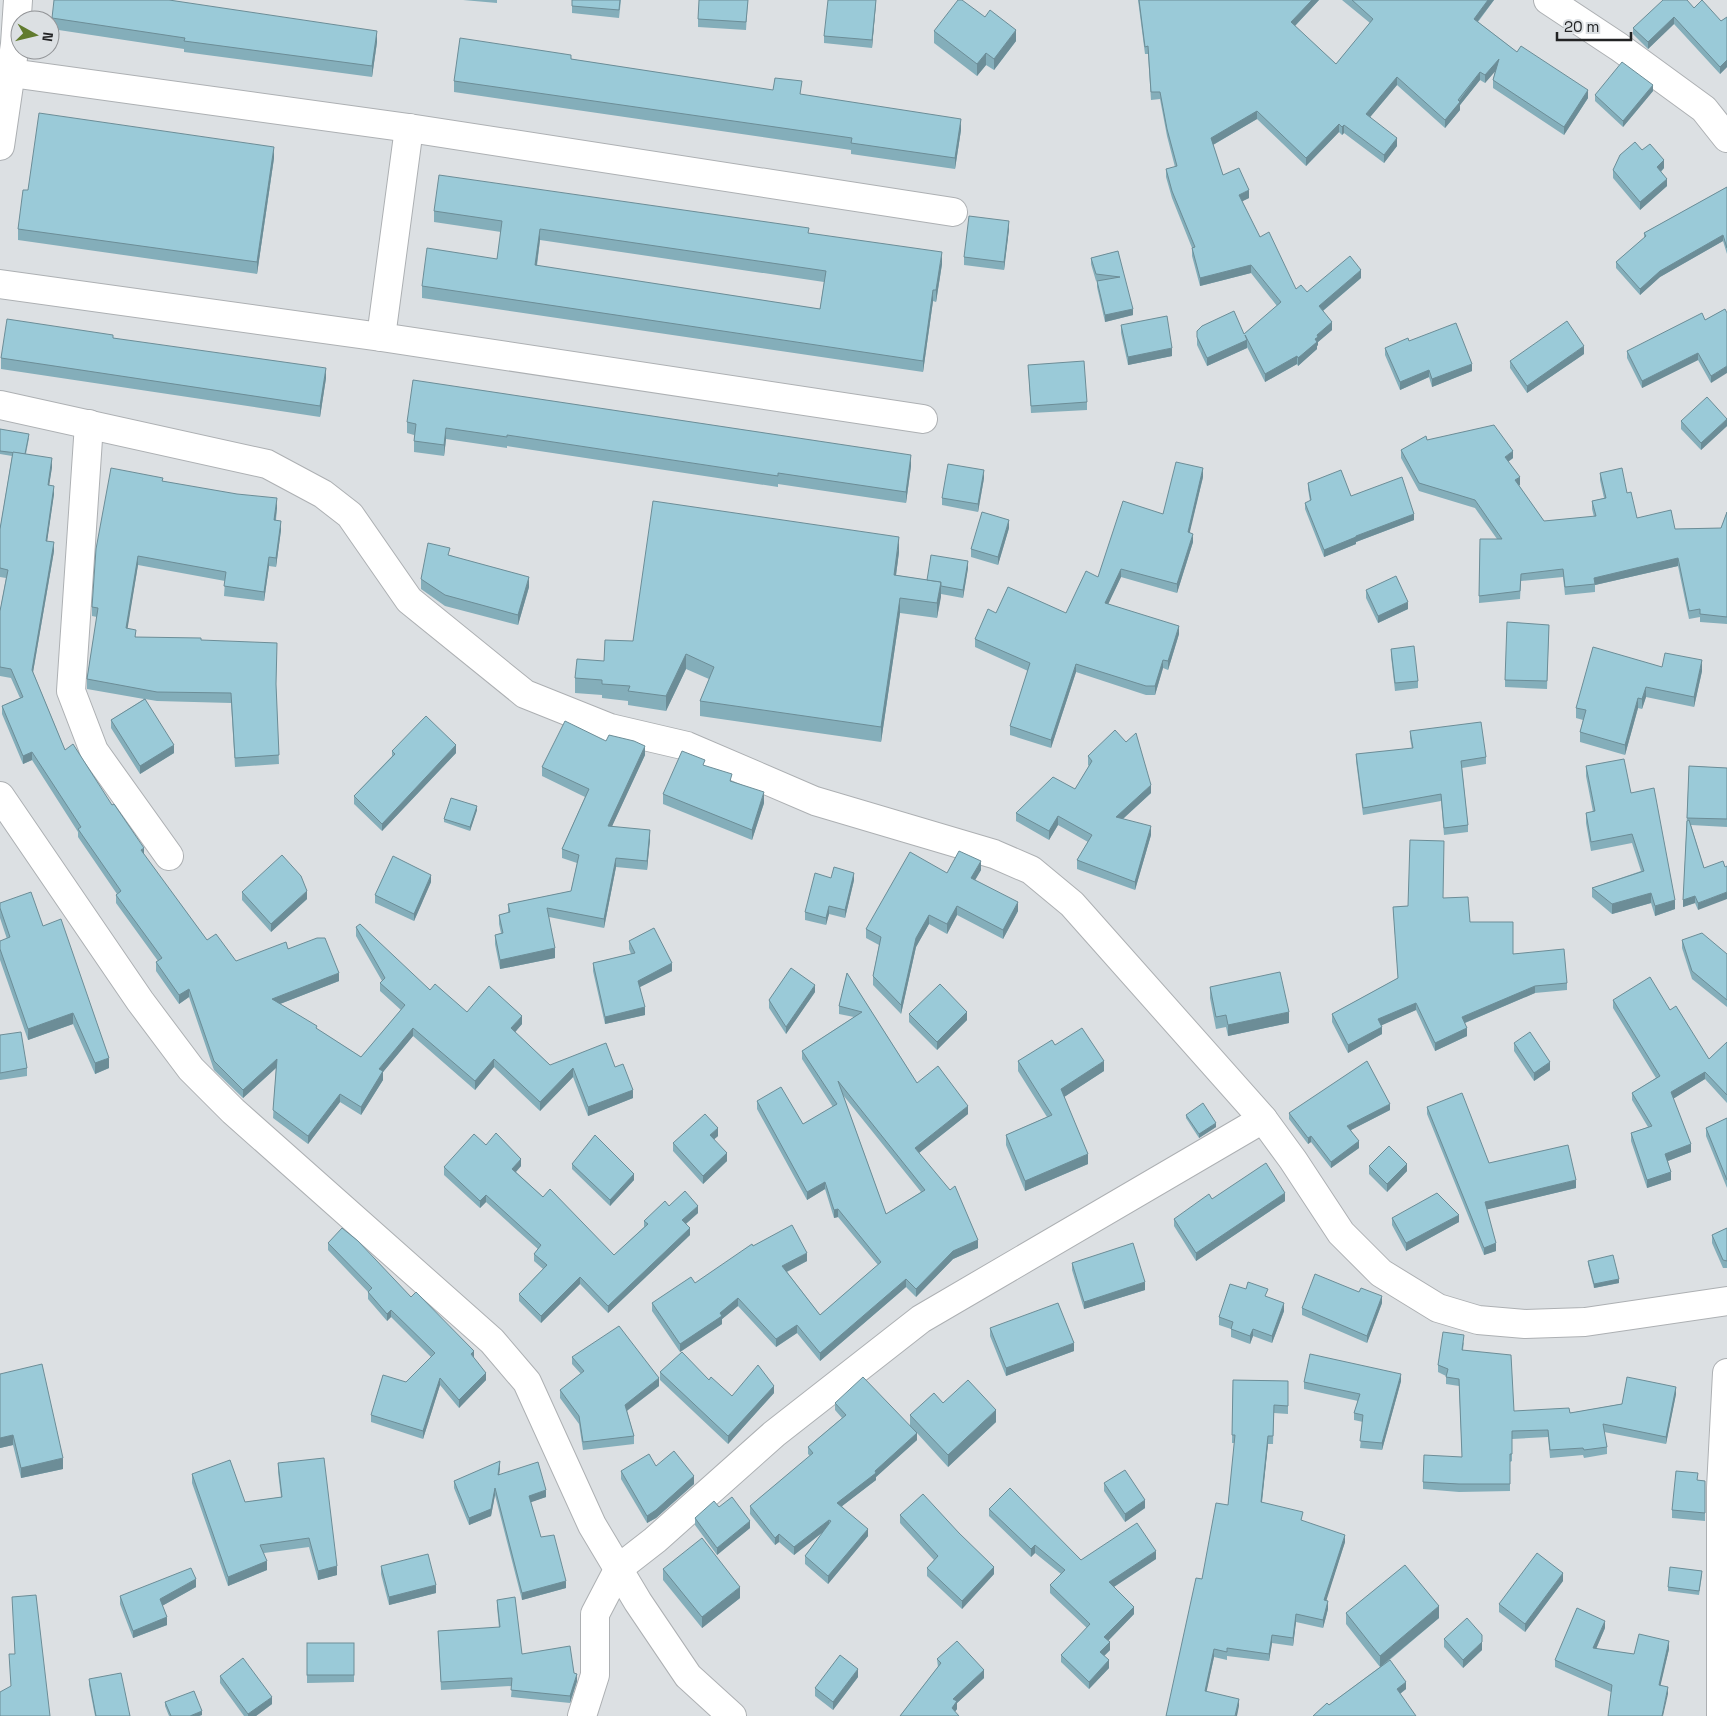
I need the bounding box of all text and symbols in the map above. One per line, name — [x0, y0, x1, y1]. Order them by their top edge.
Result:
north arrow — [10, 10, 60, 60]
scale bar — [1557, 10, 1631, 42]
text: 20 m — [1564, 17, 1599, 36]
text: N — [38, 31, 57, 43]

